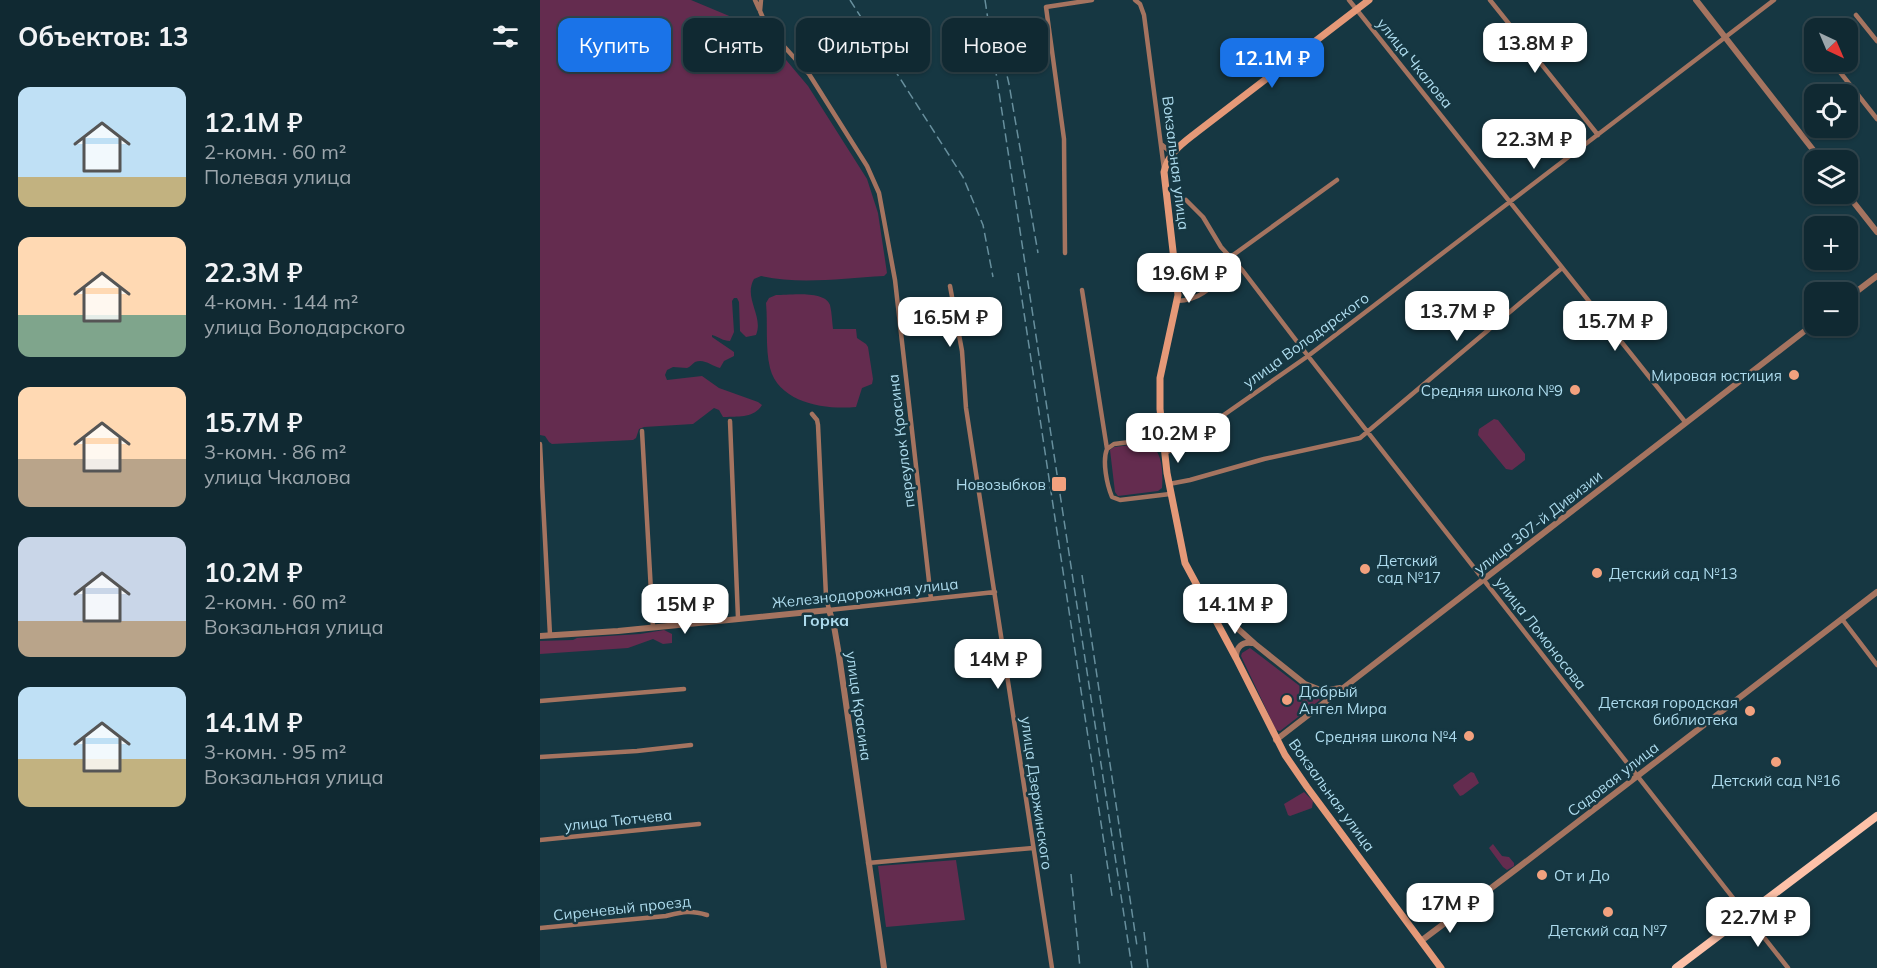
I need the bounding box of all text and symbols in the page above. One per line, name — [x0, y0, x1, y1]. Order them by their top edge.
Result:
street label: улица Чкалова — [1373, 14, 1457, 112]
chip: Купить — [558, 18, 671, 72]
chip: Снять — [683, 18, 784, 72]
chip: Фильтры — [796, 18, 930, 72]
chip: Новое — [942, 18, 1048, 72]
north arrow — [1804, 18, 1858, 72]
map controls — [1804, 18, 1858, 336]
text: Объектов: 13 — [18, 20, 189, 53]
icon: filters — [489, 20, 522, 53]
pin: 13.8M ₽ — [1480, 23, 1590, 74]
text: 13.8M ₽ — [1497, 30, 1573, 55]
pin: 12.1M ₽ — [1217, 38, 1327, 89]
text: 12.1M ₽ — [1234, 45, 1310, 70]
button: locate — [1804, 84, 1858, 138]
street label: Вокзальная улица — [1158, 95, 1194, 231]
text: 12.1M ₽ — [204, 106, 303, 139]
icon: home — [66, 111, 138, 183]
pin: 22.3M ₽ — [1479, 119, 1589, 170]
text: 22.3M ₽ — [1496, 126, 1572, 151]
text: 2-комн. · 60 m² — [204, 139, 346, 164]
button: layers — [1804, 150, 1858, 204]
text: Полевая улица — [204, 164, 351, 189]
button: + — [1804, 216, 1858, 270]
pin: 19.6M ₽ — [1134, 253, 1244, 304]
text: 22.3M ₽ — [204, 256, 303, 289]
text: 19.6M ₽ — [1151, 260, 1227, 285]
icon: home — [66, 261, 138, 333]
button: − — [1804, 282, 1858, 336]
street label: улица Володарского — [1239, 288, 1373, 392]
text: 4-комн. · 144 m² — [204, 289, 358, 314]
pin: 13.7M ₽ — [1402, 291, 1512, 342]
pin: 16.5M ₽ — [895, 297, 1005, 348]
text: 13.7M ₽ — [1419, 298, 1495, 323]
pin: 15.7M ₽ — [1560, 301, 1670, 352]
text: 16.5M ₽ — [912, 304, 988, 329]
text: 15.7M ₽ — [1577, 308, 1653, 333]
text: улица Володарского — [204, 314, 405, 339]
place label: Мировая юстиция — [1651, 366, 1782, 385]
marker: Мировая юстиция — [1787, 368, 1801, 382]
street label: переулок Красина — [883, 373, 919, 509]
place label: Средняя школа №9 — [1421, 381, 1563, 400]
marker: Средняя школа №9 — [1568, 383, 1582, 397]
text: 15.7M ₽ — [204, 406, 303, 439]
icon: home — [66, 411, 138, 483]
pin: 10.2M ₽ — [1123, 413, 1233, 464]
text: 10.2M ₽ — [1140, 420, 1216, 445]
text: 3-комн. · 86 m² — [204, 439, 346, 464]
text: улица Чкалова — [204, 464, 351, 489]
street label: улица 307-й Дивизии — [1470, 466, 1606, 578]
place label: Новозыбков — [956, 475, 1046, 494]
marker: Новозыбков — [1050, 475, 1068, 493]
place label: Детский сад №17 — [1377, 551, 1441, 587]
text: 10.2M ₽ — [204, 556, 303, 589]
icon: home — [66, 561, 138, 633]
marker: Детский сад №17 — [1358, 562, 1372, 576]
place label: Детский сад №13 — [1609, 564, 1738, 583]
marker: Детский сад №13 — [1590, 566, 1604, 580]
street label: улица Ломоносова — [1491, 573, 1591, 693]
street label: Железнодорожная улица — [771, 574, 959, 612]
pin: 15M ₽ — [643, 584, 727, 635]
pin: 14.1M ₽ — [1180, 584, 1290, 635]
text: 2-комн. · 60 m² — [204, 589, 346, 614]
text: 15M ₽ — [656, 591, 714, 616]
text: 14.1M ₽ — [1197, 591, 1273, 616]
district label: Горка — [803, 610, 849, 630]
text: Вокзальная улица — [204, 614, 384, 639]
pin: 14M ₽ — [956, 639, 1040, 690]
text: 14M ₽ — [969, 646, 1027, 671]
street label: улица Красина — [842, 650, 876, 762]
place label: Добрый Ангел Мира — [1299, 682, 1387, 718]
marker: Добрый Ангел Мира — [1280, 693, 1294, 707]
place label: Детская городская библиотека — [1599, 693, 1738, 729]
marker: Детская городская библиотека — [1743, 704, 1757, 718]
text: 14.1M ₽ — [204, 706, 303, 739]
icon: home — [66, 711, 138, 783]
street label: улица Дзержинского — [1017, 715, 1057, 871]
place label: Средняя школа №4 — [1315, 727, 1457, 746]
marker: Средняя школа №4 — [1462, 729, 1476, 743]
street label: Вокзальная улица — [1285, 735, 1379, 855]
street label: Садовая улица — [1564, 738, 1662, 820]
text: 3-комн. · 95 m² — [204, 739, 346, 764]
marker: Детский сад №16 — [1769, 755, 1783, 769]
text: Вокзальная улица — [204, 764, 384, 789]
place label: Детский сад №16 — [1712, 771, 1840, 790]
street label: улица Тютчева — [563, 805, 673, 835]
place label: От и До — [1554, 866, 1610, 885]
marker: От и До — [1535, 868, 1549, 882]
pin: 17M ₽ — [1408, 883, 1492, 934]
text: 17M ₽ — [1421, 890, 1479, 915]
street label: Сиреневый проезд — [552, 891, 692, 925]
pin: 22.7M ₽ — [1703, 897, 1813, 948]
text: 22.7M ₽ — [1720, 904, 1796, 929]
marker: Детский сад №7 — [1601, 905, 1615, 919]
place label: Детский сад №7 — [1548, 921, 1668, 940]

